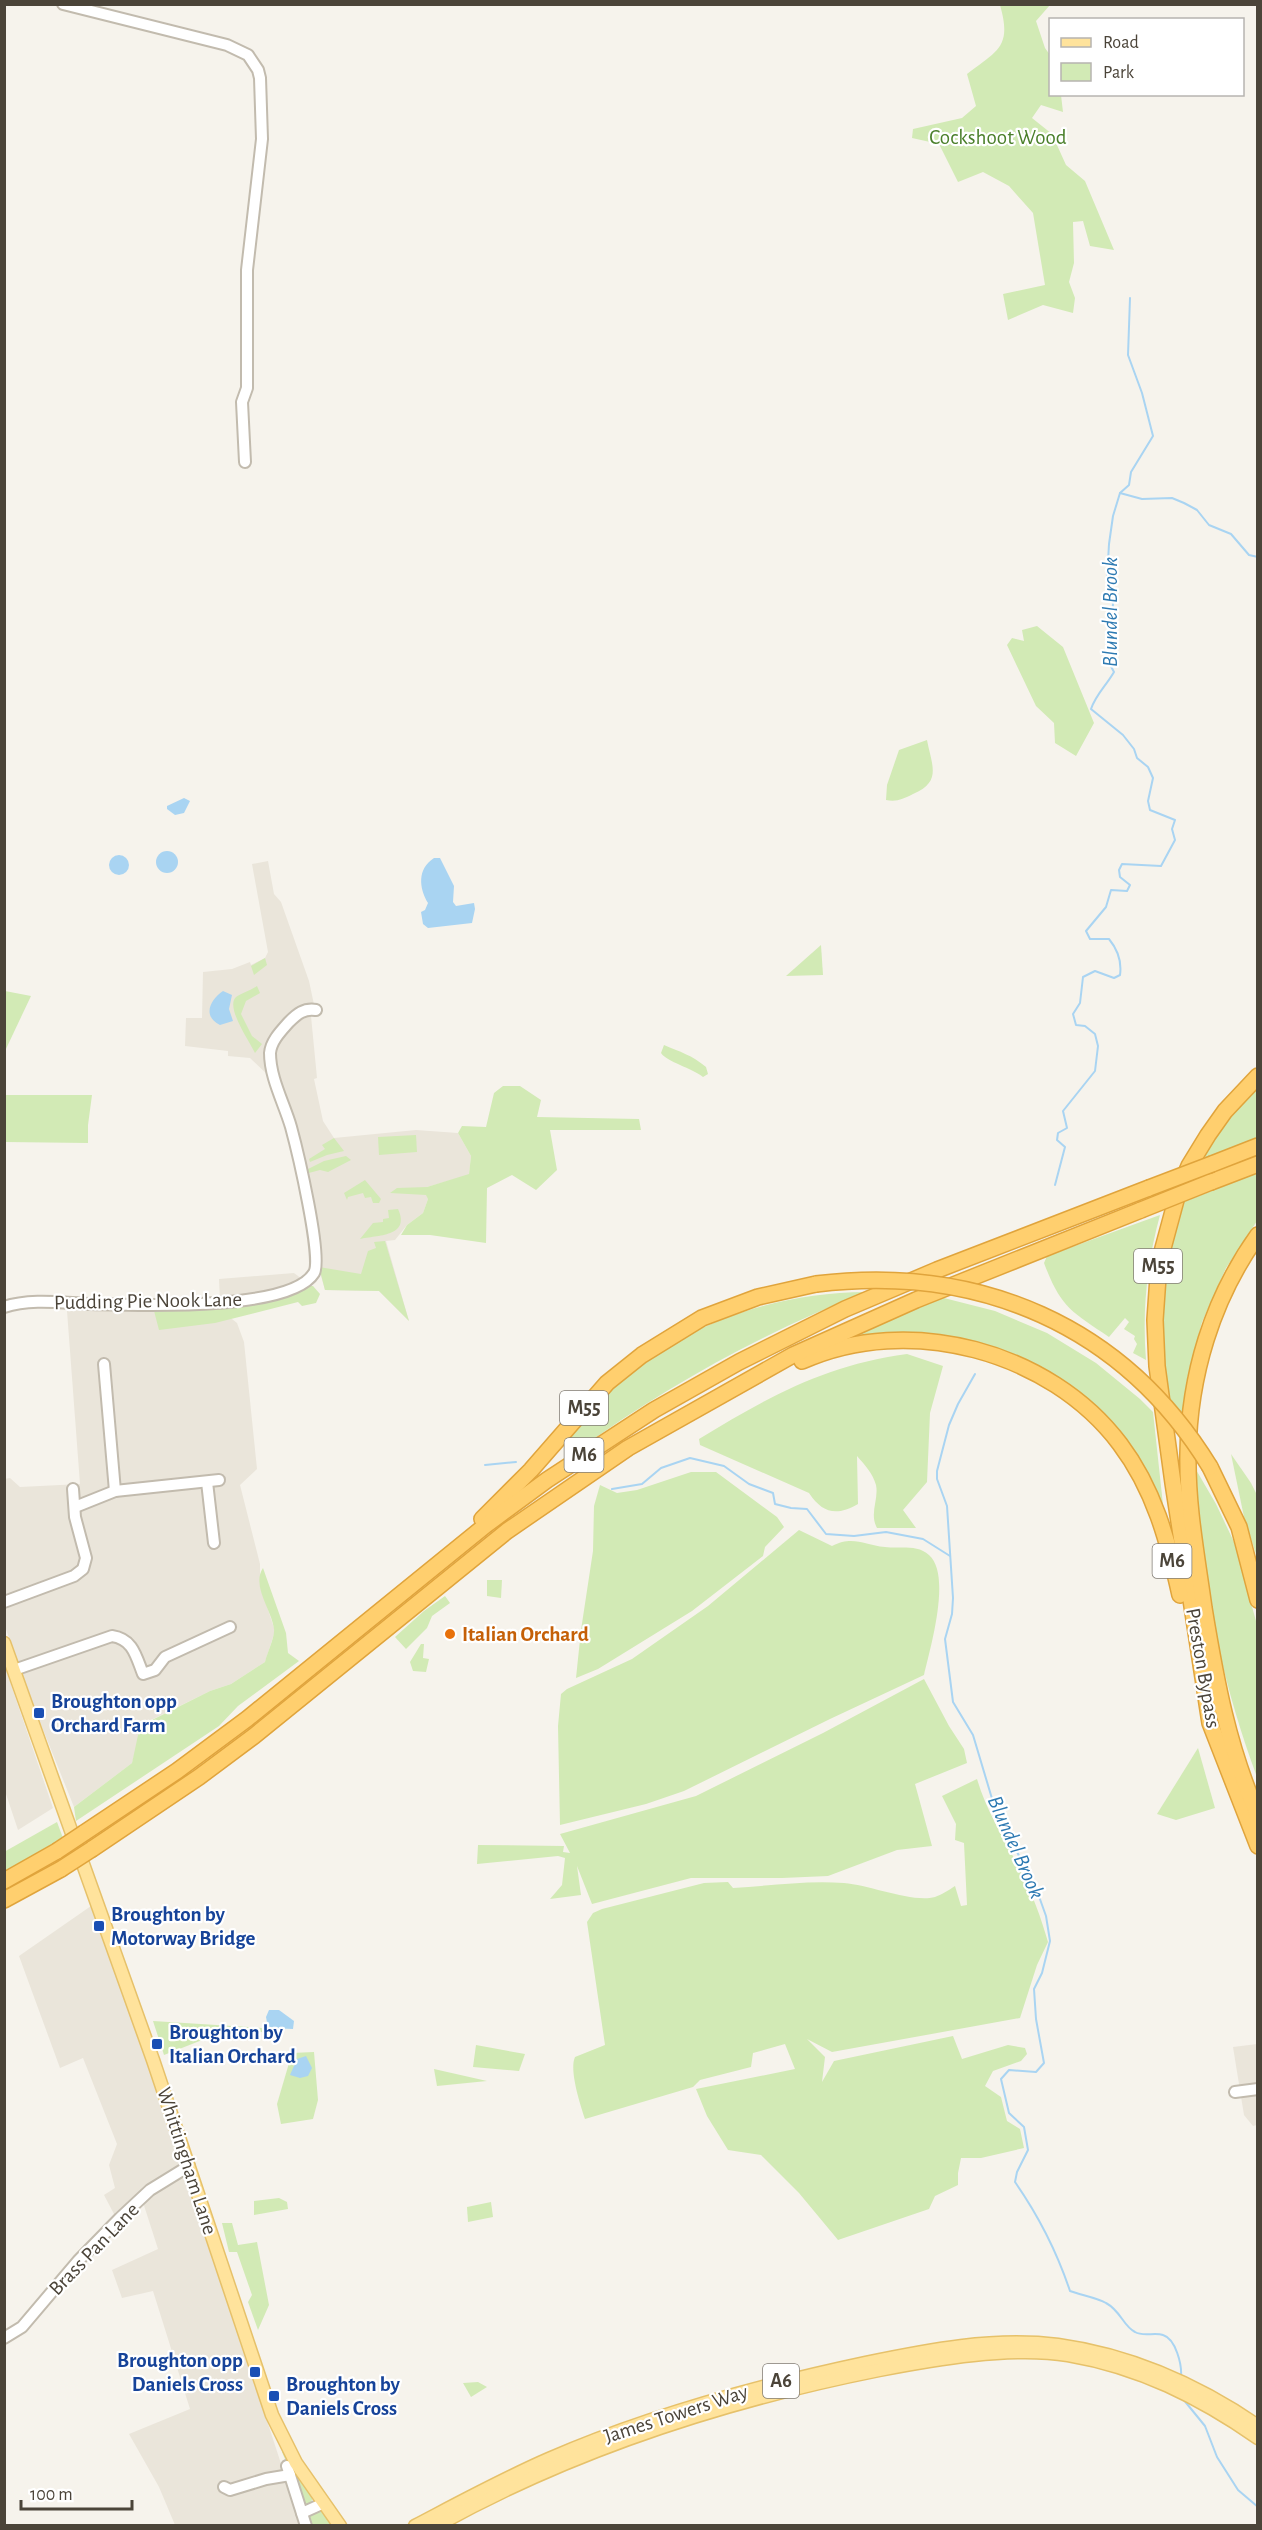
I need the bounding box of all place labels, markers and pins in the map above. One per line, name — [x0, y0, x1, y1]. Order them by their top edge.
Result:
place label: Italian Orchard — [462, 1624, 589, 1645]
marker: Italian Orchard — [443, 1627, 457, 1641]
place label: Broughton opp Orchard Farm — [51, 1691, 177, 1736]
marker: Broughton opp Orchard Farm — [32, 1706, 46, 1720]
place label: Broughton by Motorway Bridge — [111, 1904, 256, 1949]
marker: Broughton by Motorway Bridge — [92, 1919, 106, 1933]
place label: Broughton by Italian Orchard — [169, 2022, 296, 2067]
marker: Broughton by Italian Orchard — [150, 2037, 164, 2051]
place label: Broughton opp Daniels Cross — [117, 2350, 243, 2395]
marker: Broughton opp Daniels Cross — [248, 2365, 262, 2379]
place label: Broughton by Daniels Cross — [286, 2374, 401, 2419]
marker: Broughton by Daniels Cross — [267, 2389, 281, 2403]

